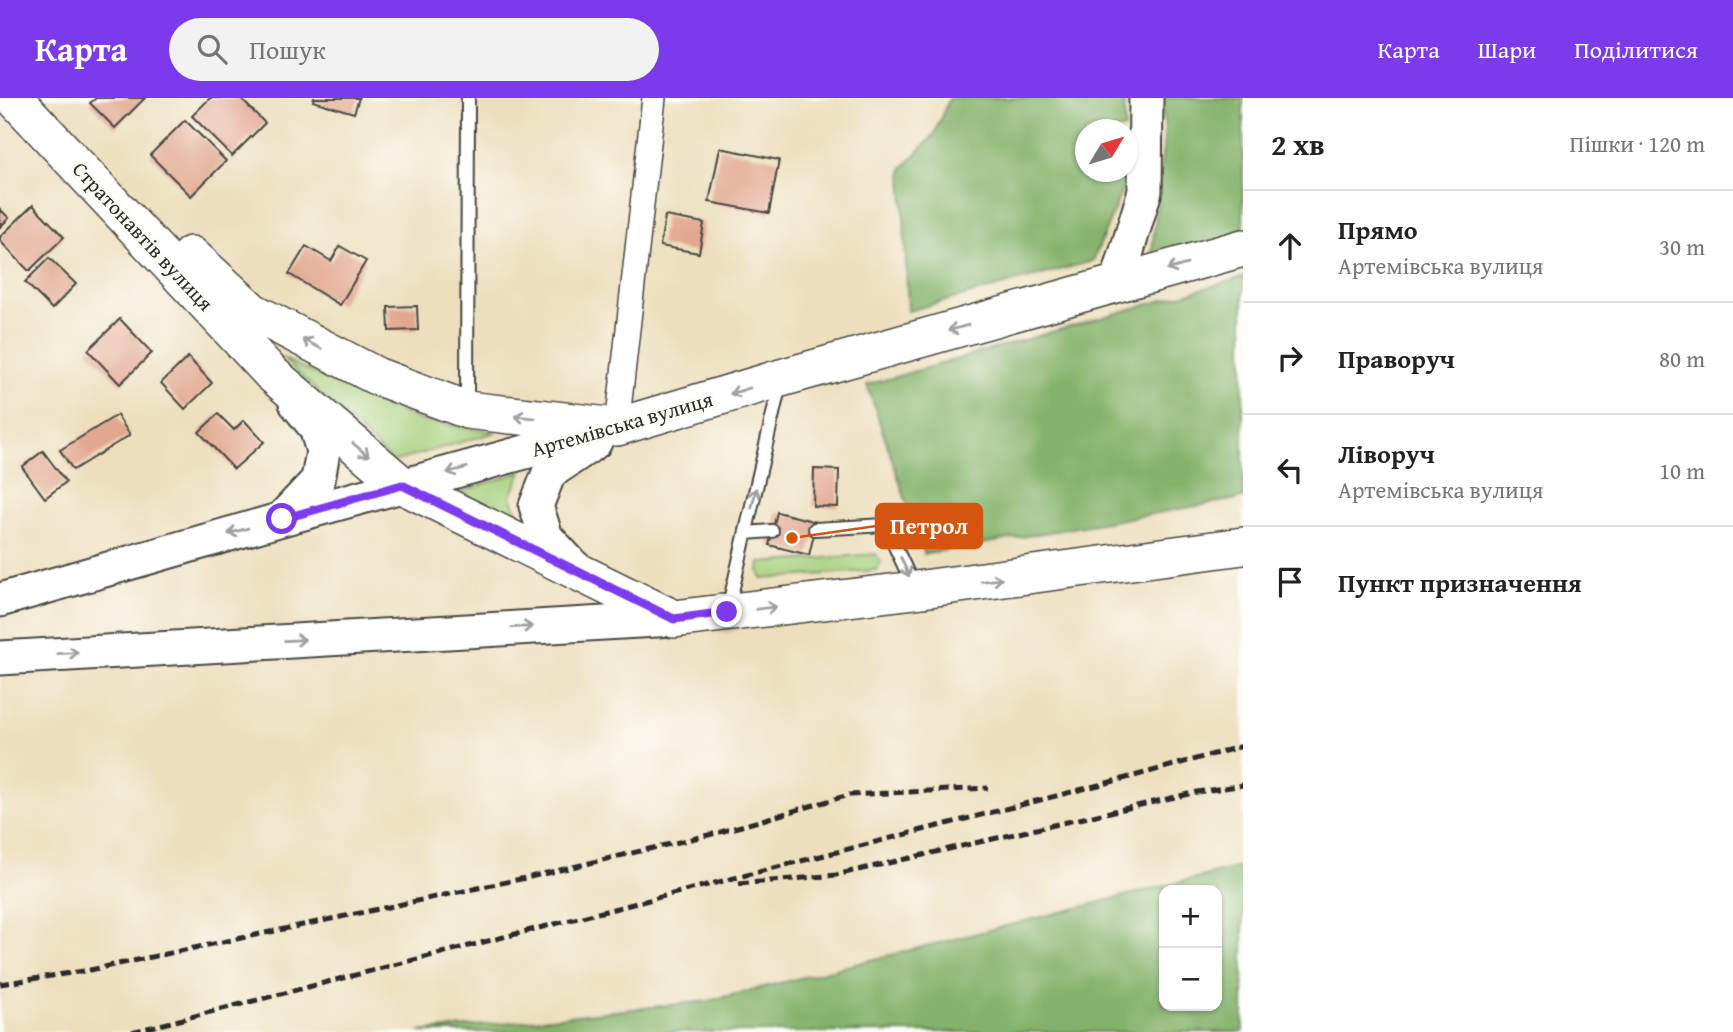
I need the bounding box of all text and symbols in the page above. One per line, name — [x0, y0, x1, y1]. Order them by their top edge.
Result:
search box — [169, 18, 659, 81]
text: Карта — [35, 25, 127, 73]
icon: search — [193, 30, 231, 68]
text: Пошук — [249, 30, 326, 69]
text: Карта — [1377, 32, 1440, 67]
text: Шари — [1478, 32, 1536, 67]
text: Поділитися — [1574, 32, 1698, 67]
north arrow — [1075, 119, 1138, 182]
text: 2 хв — [1271, 122, 1325, 166]
text: Пішки · 120 m — [1570, 127, 1705, 160]
street label: Стратонавтів вулиця — [65, 154, 221, 318]
text: Прямо — [1338, 210, 1418, 249]
icon: ahead — [1271, 227, 1309, 265]
text: 30 m — [1659, 230, 1705, 263]
text: Артемівська вулиця — [1338, 249, 1543, 282]
one-way arrow — [1167, 261, 1189, 274]
one-way arrow — [948, 323, 970, 336]
one-way arrow — [302, 337, 322, 351]
icon: right — [1271, 339, 1309, 377]
text: Праворуч — [1338, 339, 1455, 378]
text: 80 m — [1659, 342, 1705, 375]
street label: Артемівська вулиця — [528, 383, 717, 465]
one-way arrow — [729, 385, 751, 398]
one-way arrow — [514, 410, 537, 423]
text: Ліворуч — [1338, 434, 1435, 473]
one-way arrow — [352, 442, 370, 458]
icon: left — [1271, 451, 1309, 489]
text: 10 m — [1659, 454, 1705, 487]
one-way arrow — [446, 465, 468, 478]
text: Артемівська вулиця — [1338, 473, 1543, 506]
one-way arrow — [747, 487, 761, 510]
route start — [266, 503, 297, 534]
callout: Петрол — [876, 504, 982, 548]
text: Петрол — [890, 509, 968, 542]
one-way arrow — [227, 526, 249, 539]
one-way arrow — [898, 556, 912, 577]
icon: arrive — [1271, 563, 1309, 601]
text: Пункт призначення — [1338, 563, 1582, 602]
one-way arrow — [980, 573, 1003, 586]
route end — [711, 596, 742, 627]
one-way arrow — [755, 601, 777, 614]
one-way arrow — [511, 621, 534, 634]
one-way arrow — [283, 634, 306, 647]
one-way arrow — [56, 647, 79, 660]
map controls — [1159, 885, 1222, 1011]
button: + — [1159, 885, 1222, 948]
button: − — [1159, 948, 1222, 1011]

